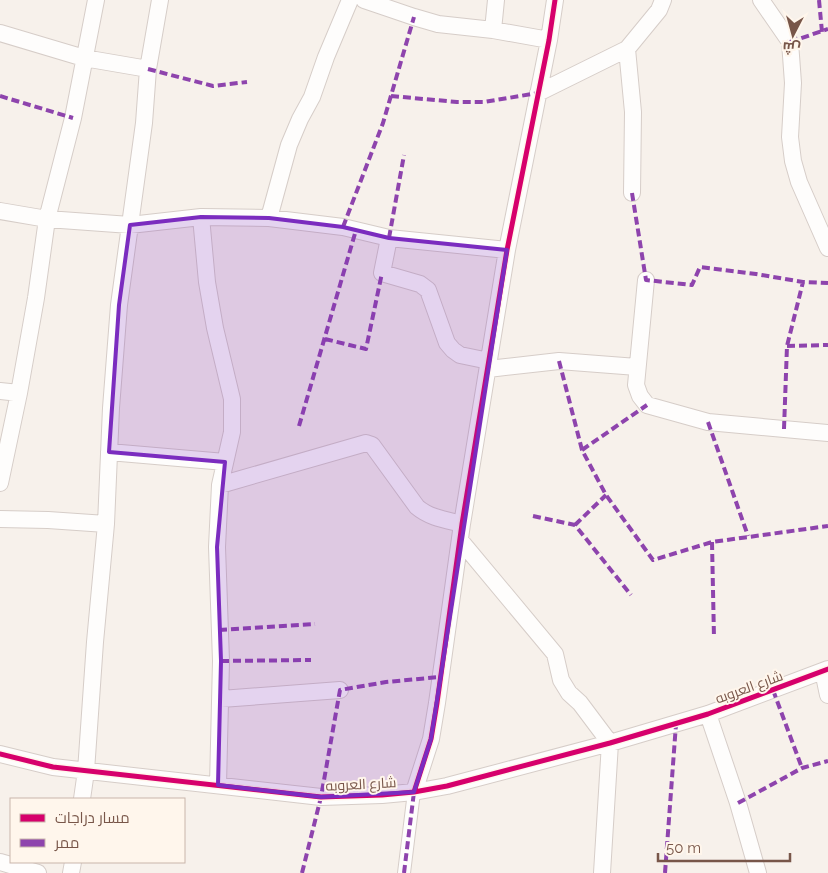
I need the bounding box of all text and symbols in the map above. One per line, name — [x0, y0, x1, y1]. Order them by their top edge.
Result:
north arrow — [768, 10, 818, 60]
text: ش — [782, 38, 802, 57]
street label: شارع العروبه — [713, 667, 785, 708]
street label: شارع العروبه — [325, 774, 397, 795]
legend — [10, 798, 185, 863]
text: مسار دراجات — [55, 809, 130, 827]
scale bar — [658, 830, 790, 862]
text: ممر — [54, 834, 79, 852]
text: 50 m — [666, 839, 701, 857]

